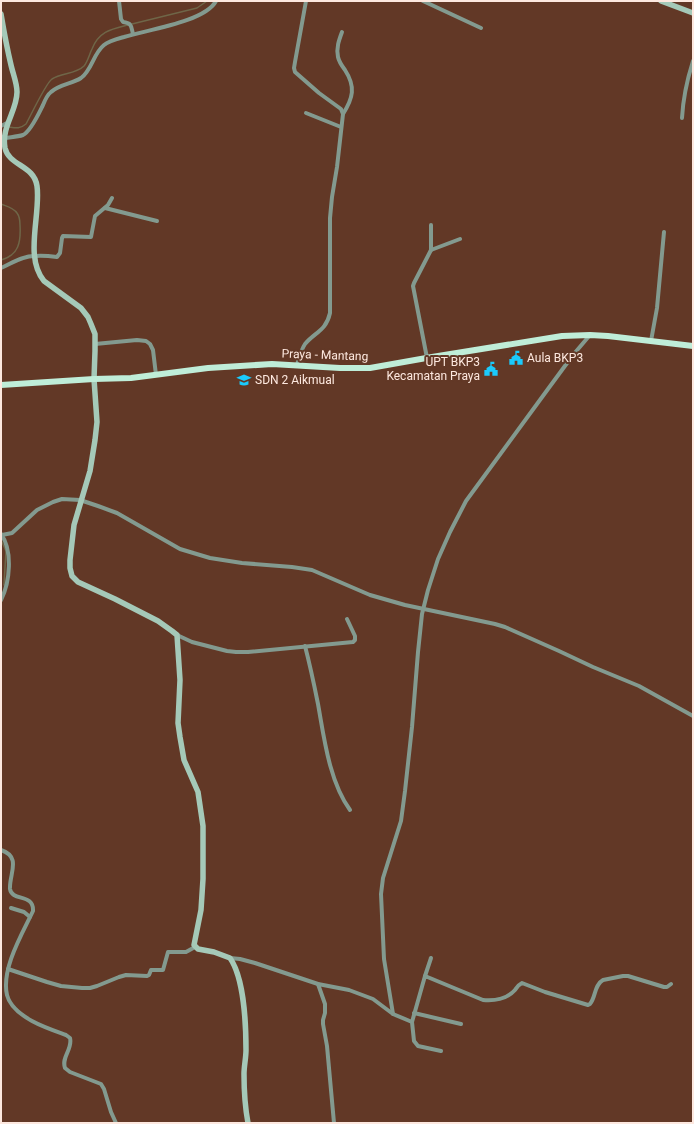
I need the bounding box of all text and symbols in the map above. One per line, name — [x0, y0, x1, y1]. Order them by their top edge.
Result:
street label: Praya - Mantang — [281, 346, 369, 364]
public building icon: Aula BKP3 — [508, 350, 524, 366]
place label: Aula BKP3 — [527, 351, 583, 365]
place label: UPT BKP3 Kecamatan Praya — [386, 355, 480, 383]
public building icon: UPT BKP3 Kecamatan Praya — [483, 361, 499, 377]
school or university icon: SDN 2 Aikmual — [236, 372, 252, 388]
place label: SDN 2 Aikmual — [255, 373, 335, 387]

